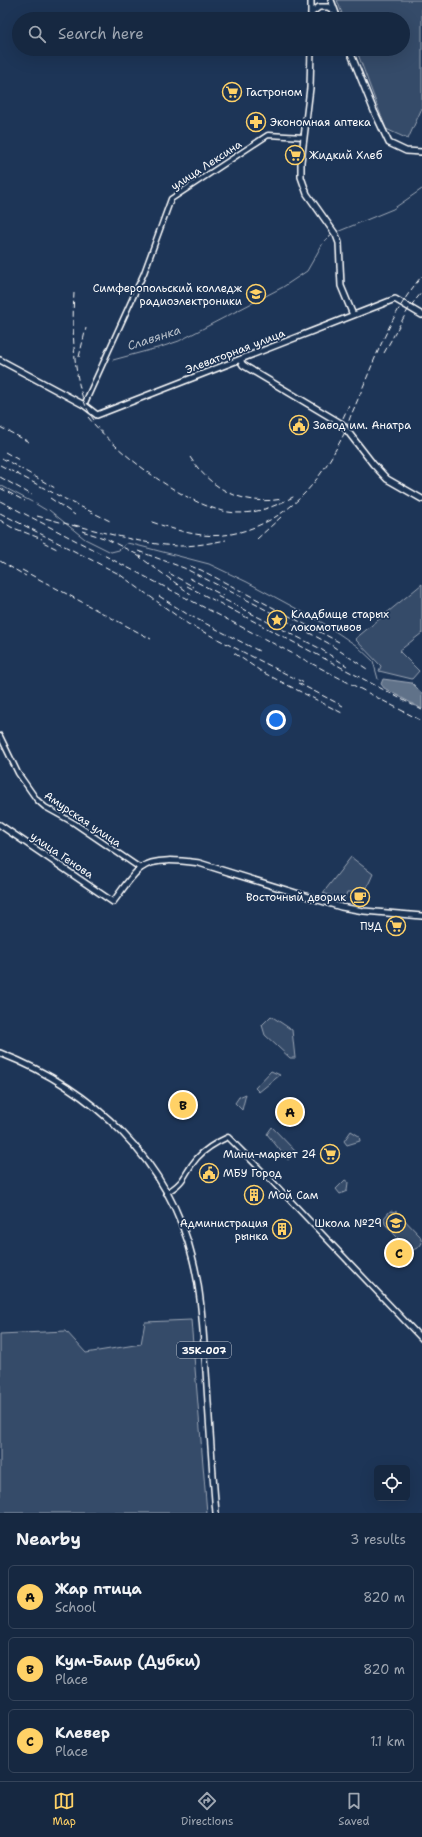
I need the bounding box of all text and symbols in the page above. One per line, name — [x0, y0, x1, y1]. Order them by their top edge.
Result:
search box — [12, 12, 410, 56]
icon: search — [26, 23, 48, 45]
text: Search here — [58, 24, 144, 44]
supermarket icon: Гастроном — [221, 81, 243, 103]
place label: Гастроном — [246, 85, 303, 100]
pharmacy icon: Экономная аптека — [245, 111, 267, 133]
place label: Экономная аптека — [270, 115, 371, 130]
street label: улица Лексина — [168, 137, 245, 194]
supermarket icon: Жидкий Хлеб — [284, 144, 306, 166]
place label: Жидкий Хлеб — [309, 148, 383, 163]
place label: Симферопольский колледж радиоэлектроники — [93, 281, 243, 309]
school or university icon: Симферопольский колледж радиоэлектроники — [245, 283, 267, 305]
water label: Славянка — [125, 322, 183, 354]
street label: Элеваторная улица — [183, 325, 287, 377]
public building icon: Завод им. Анатра — [288, 414, 310, 436]
place label: Завод им. Анатра — [313, 418, 411, 433]
place label: Кладбище старых локомотивов — [291, 607, 389, 635]
place icon: Кладбище старых локомотивов — [266, 609, 288, 631]
your location — [266, 710, 286, 730]
street label: Амурская улица — [41, 788, 124, 851]
street label: улица Генова — [27, 829, 96, 882]
cafe icon: Восточный дворик — [349, 886, 371, 908]
place label: Восточный дворик — [246, 890, 346, 905]
supermarket icon: ПУД — [385, 915, 407, 937]
place label: ПУД — [360, 919, 383, 934]
pin: B — [170, 1090, 196, 1120]
pin: A — [277, 1097, 303, 1127]
supermarket icon: Мини-маркет 24 — [319, 1143, 341, 1165]
place label: Мини-маркет 24 — [223, 1147, 316, 1162]
public building icon: МБУ Город — [198, 1162, 220, 1184]
place label: МБУ Город — [223, 1166, 282, 1181]
building icon: Мой Сам — [243, 1184, 265, 1206]
place label: Мой Сам — [268, 1188, 319, 1203]
school or university icon: Школа №29 — [385, 1212, 407, 1234]
place label: Администрация рынка — [180, 1216, 268, 1244]
place label: Школа №29 — [315, 1216, 382, 1231]
building icon: Администрация рынка — [271, 1218, 293, 1240]
pin: C — [386, 1238, 412, 1268]
road number: 35К-007 — [177, 1342, 231, 1358]
map controls — [374, 1465, 410, 1501]
button: locate — [374, 1465, 410, 1501]
text: Nearby — [16, 1528, 81, 1550]
text: 3 results — [350, 1531, 406, 1548]
text: Жар птица — [55, 1579, 142, 1599]
text: A — [25, 1589, 35, 1606]
text: 820 m — [363, 1589, 405, 1606]
text: School — [55, 1599, 96, 1616]
text: Кум-Баир (Дубки) — [55, 1651, 201, 1671]
text: B — [26, 1661, 34, 1678]
text: 820 m — [363, 1661, 405, 1678]
text: Place — [55, 1671, 88, 1688]
text: Клевер — [55, 1723, 110, 1743]
text: C — [26, 1733, 34, 1750]
text: 1.1 km — [370, 1733, 405, 1750]
text: Place — [55, 1743, 88, 1760]
tab: Map — [52, 1790, 76, 1829]
tab: Directions — [181, 1790, 233, 1829]
tab: Saved — [338, 1790, 370, 1829]

